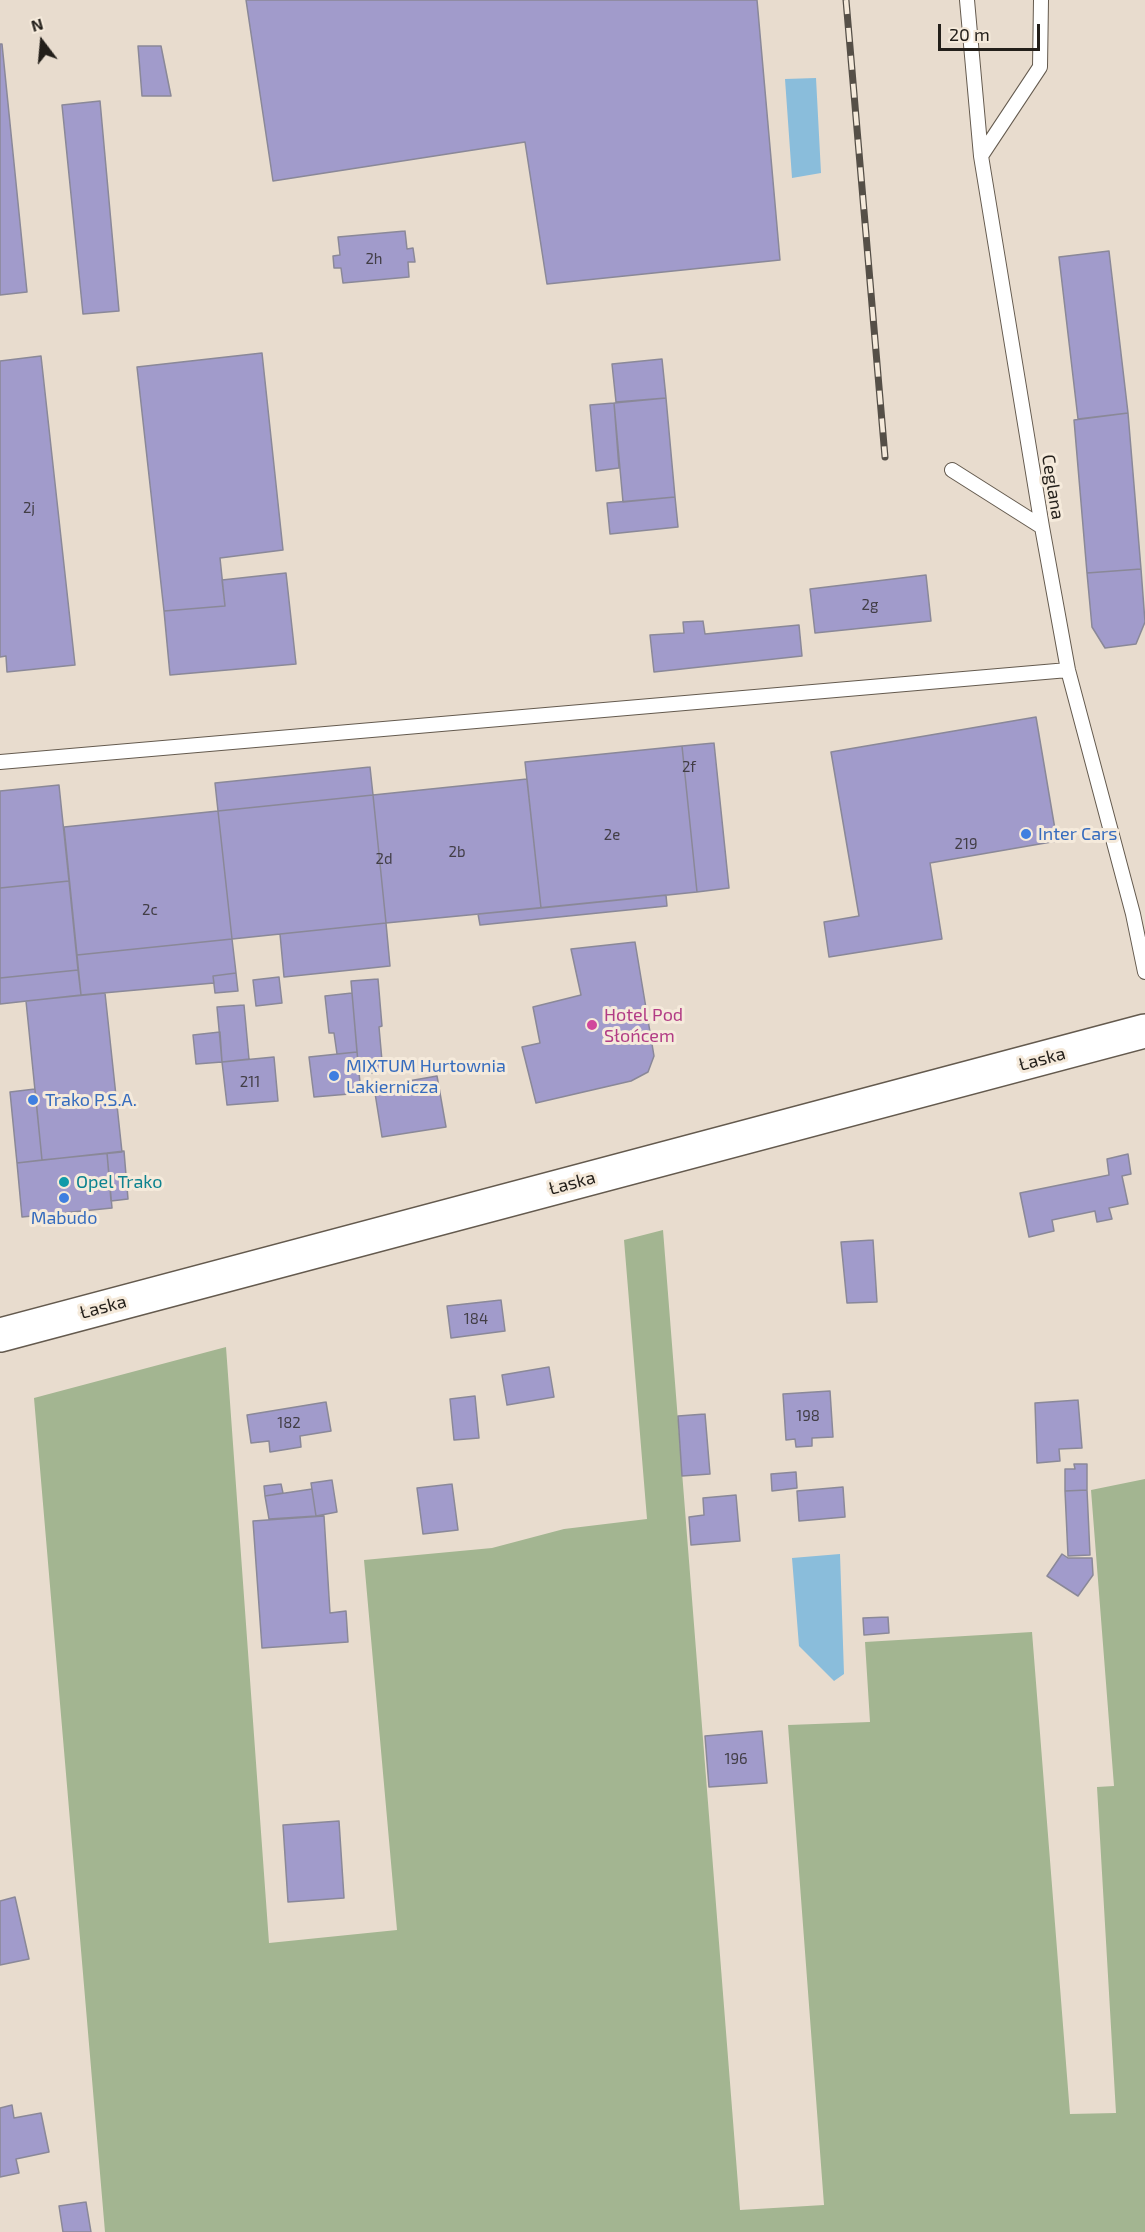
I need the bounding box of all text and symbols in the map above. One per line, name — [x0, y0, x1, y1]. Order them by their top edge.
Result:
north arrow — [12, 12, 72, 72]
scale bar — [941, 12, 1043, 50]
text: N — [29, 13, 45, 35]
text: 20 m — [949, 23, 990, 45]
house number: 2h — [365, 250, 383, 268]
street label: Ceglana — [1037, 453, 1069, 521]
house number: 2j — [23, 499, 35, 517]
house number: 2g — [862, 596, 878, 614]
house number: 2f — [682, 758, 696, 776]
place label: Inter Cars — [1038, 823, 1117, 845]
house number: 2e — [604, 826, 620, 844]
marker: Inter Cars — [1019, 827, 1033, 841]
house number: 219 — [955, 835, 977, 853]
house number: 2b — [449, 843, 465, 861]
house number: 2d — [375, 850, 393, 868]
house number: 2c — [142, 901, 158, 919]
place label: Hotel Pod Słońcem — [604, 1004, 683, 1046]
marker: Hotel Pod Słońcem — [585, 1018, 599, 1032]
street label: Łaska — [1016, 1042, 1068, 1076]
place label: MIXTUM Hurtownia Lakiernicza — [346, 1055, 506, 1098]
marker: MIXTUM Hurtownia Lakiernicza — [327, 1069, 341, 1083]
house number: 211 — [240, 1073, 260, 1091]
place label: Trako P.S.A. — [45, 1089, 137, 1111]
marker: Trako P.S.A. — [26, 1093, 40, 1107]
street label: Łaska — [546, 1166, 598, 1200]
place label: Opel Trako — [76, 1171, 162, 1193]
marker: Opel Trako — [57, 1175, 71, 1189]
marker: Mabudo — [57, 1191, 71, 1205]
place label: Mabudo — [31, 1207, 97, 1229]
street label: Łaska — [77, 1290, 129, 1324]
house number: 184 — [464, 1310, 488, 1328]
house number: 198 — [796, 1407, 820, 1425]
house number: 182 — [277, 1414, 301, 1432]
house number: 196 — [724, 1750, 748, 1768]

